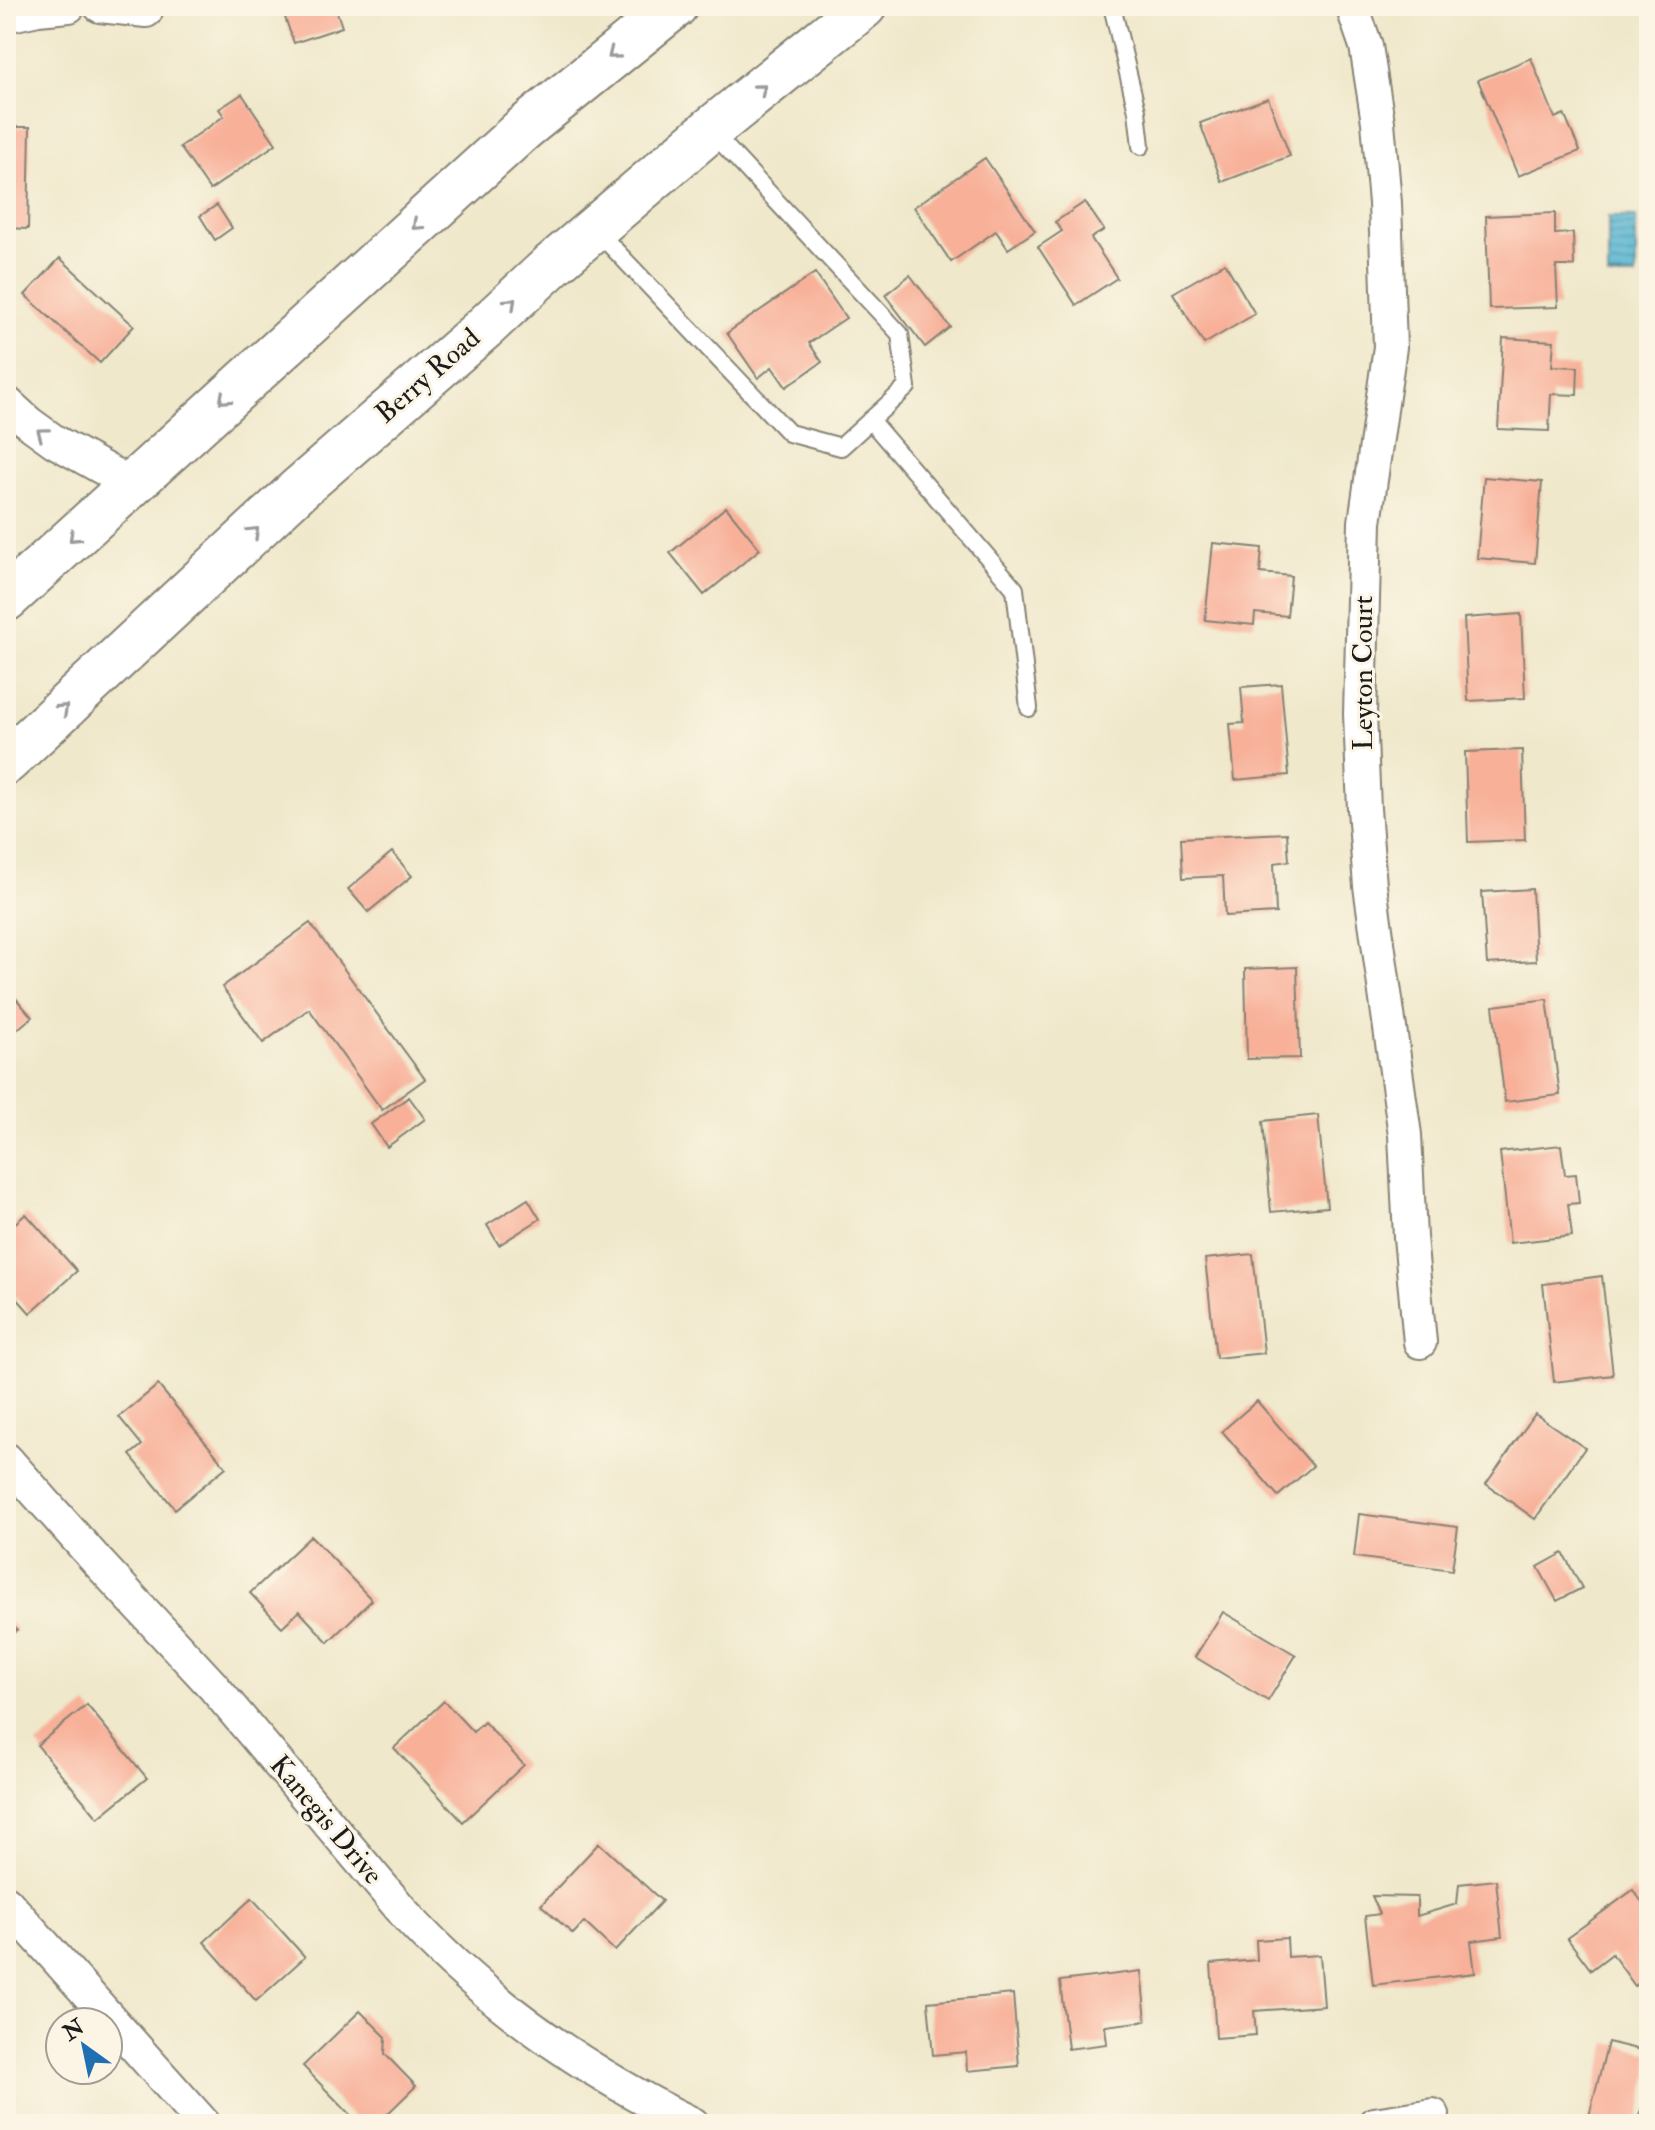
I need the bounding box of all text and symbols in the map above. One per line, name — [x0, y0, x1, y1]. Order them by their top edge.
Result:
one-way arrow — [608, 45, 623, 59]
one-way arrow — [752, 84, 766, 99]
one-way arrow — [412, 215, 427, 230]
one-way arrow — [501, 299, 516, 313]
street label: Berry Road — [368, 321, 488, 431]
one-way arrow — [219, 390, 234, 404]
one-way arrow — [36, 428, 51, 442]
one-way arrow — [245, 527, 259, 542]
one-way arrow — [69, 528, 83, 543]
street label: Leyton Court — [1346, 595, 1381, 751]
one-way arrow — [54, 704, 68, 718]
street label: Kanegis Drive — [262, 1748, 390, 1892]
north arrow — [44, 2006, 124, 2086]
text: N — [57, 2013, 90, 2048]

